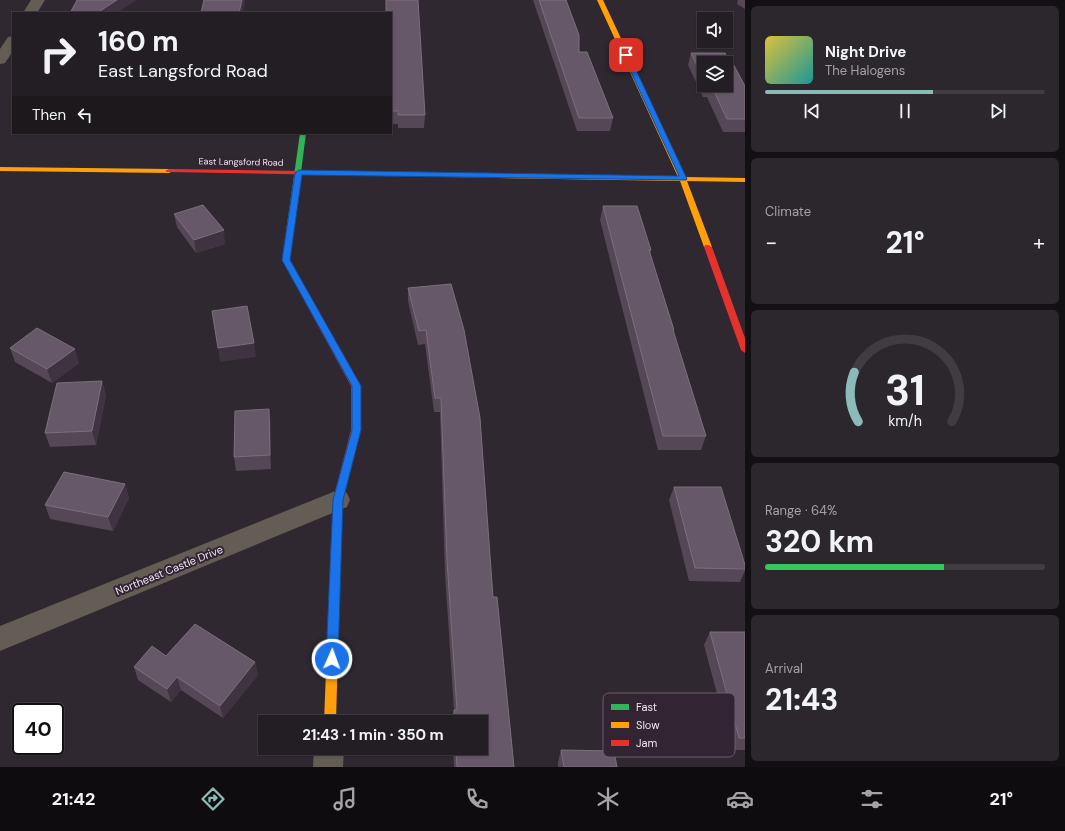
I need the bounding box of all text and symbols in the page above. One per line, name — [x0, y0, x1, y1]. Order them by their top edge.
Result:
map controls — [697, 12, 733, 92]
button: sound — [697, 12, 733, 48]
text: 160 m — [98, 23, 179, 60]
icon: right — [32, 28, 84, 80]
pin — [609, 38, 643, 72]
text: Night Drive — [825, 42, 906, 62]
icon: arrive — [615, 44, 637, 66]
button: layers — [697, 56, 733, 92]
text: East Langsford Road — [98, 59, 268, 83]
text: The Halogens — [825, 62, 905, 79]
icon: previous — [801, 100, 823, 122]
icon: pause — [894, 100, 916, 122]
icon: next — [987, 100, 1009, 122]
icon: left — [74, 104, 96, 126]
text: Then — [32, 105, 66, 125]
street label: East Langsford Road — [198, 155, 284, 169]
text: Climate — [765, 203, 811, 220]
text: 21° — [885, 223, 925, 262]
text: − — [765, 228, 777, 257]
text: + — [1033, 228, 1045, 257]
text: 31 — [885, 363, 925, 417]
text: km/h — [888, 411, 922, 429]
text: Range · 64% — [765, 502, 837, 519]
text: 320 km — [765, 522, 874, 561]
street label: Northeast Castle Drive — [113, 542, 225, 598]
position arrow — [311, 638, 353, 680]
text: Arrival — [765, 660, 803, 677]
text: 21:43 — [765, 680, 838, 719]
legend — [603, 693, 735, 757]
text: Fast — [636, 700, 657, 714]
speed limit sign: 40 — [12, 703, 64, 755]
text: Slow — [636, 718, 660, 732]
text: 21:43 · 1 min · 350 m — [302, 725, 444, 745]
text: Jam — [636, 736, 657, 750]
icon: directions — [199, 785, 227, 813]
icon: music — [331, 785, 359, 813]
icon: phone — [463, 785, 491, 813]
icon: climate — [594, 785, 622, 813]
icon: car — [726, 785, 754, 813]
icon: filters — [858, 785, 886, 813]
text: 21:42 — [52, 787, 95, 811]
text: 21° — [990, 787, 1013, 811]

